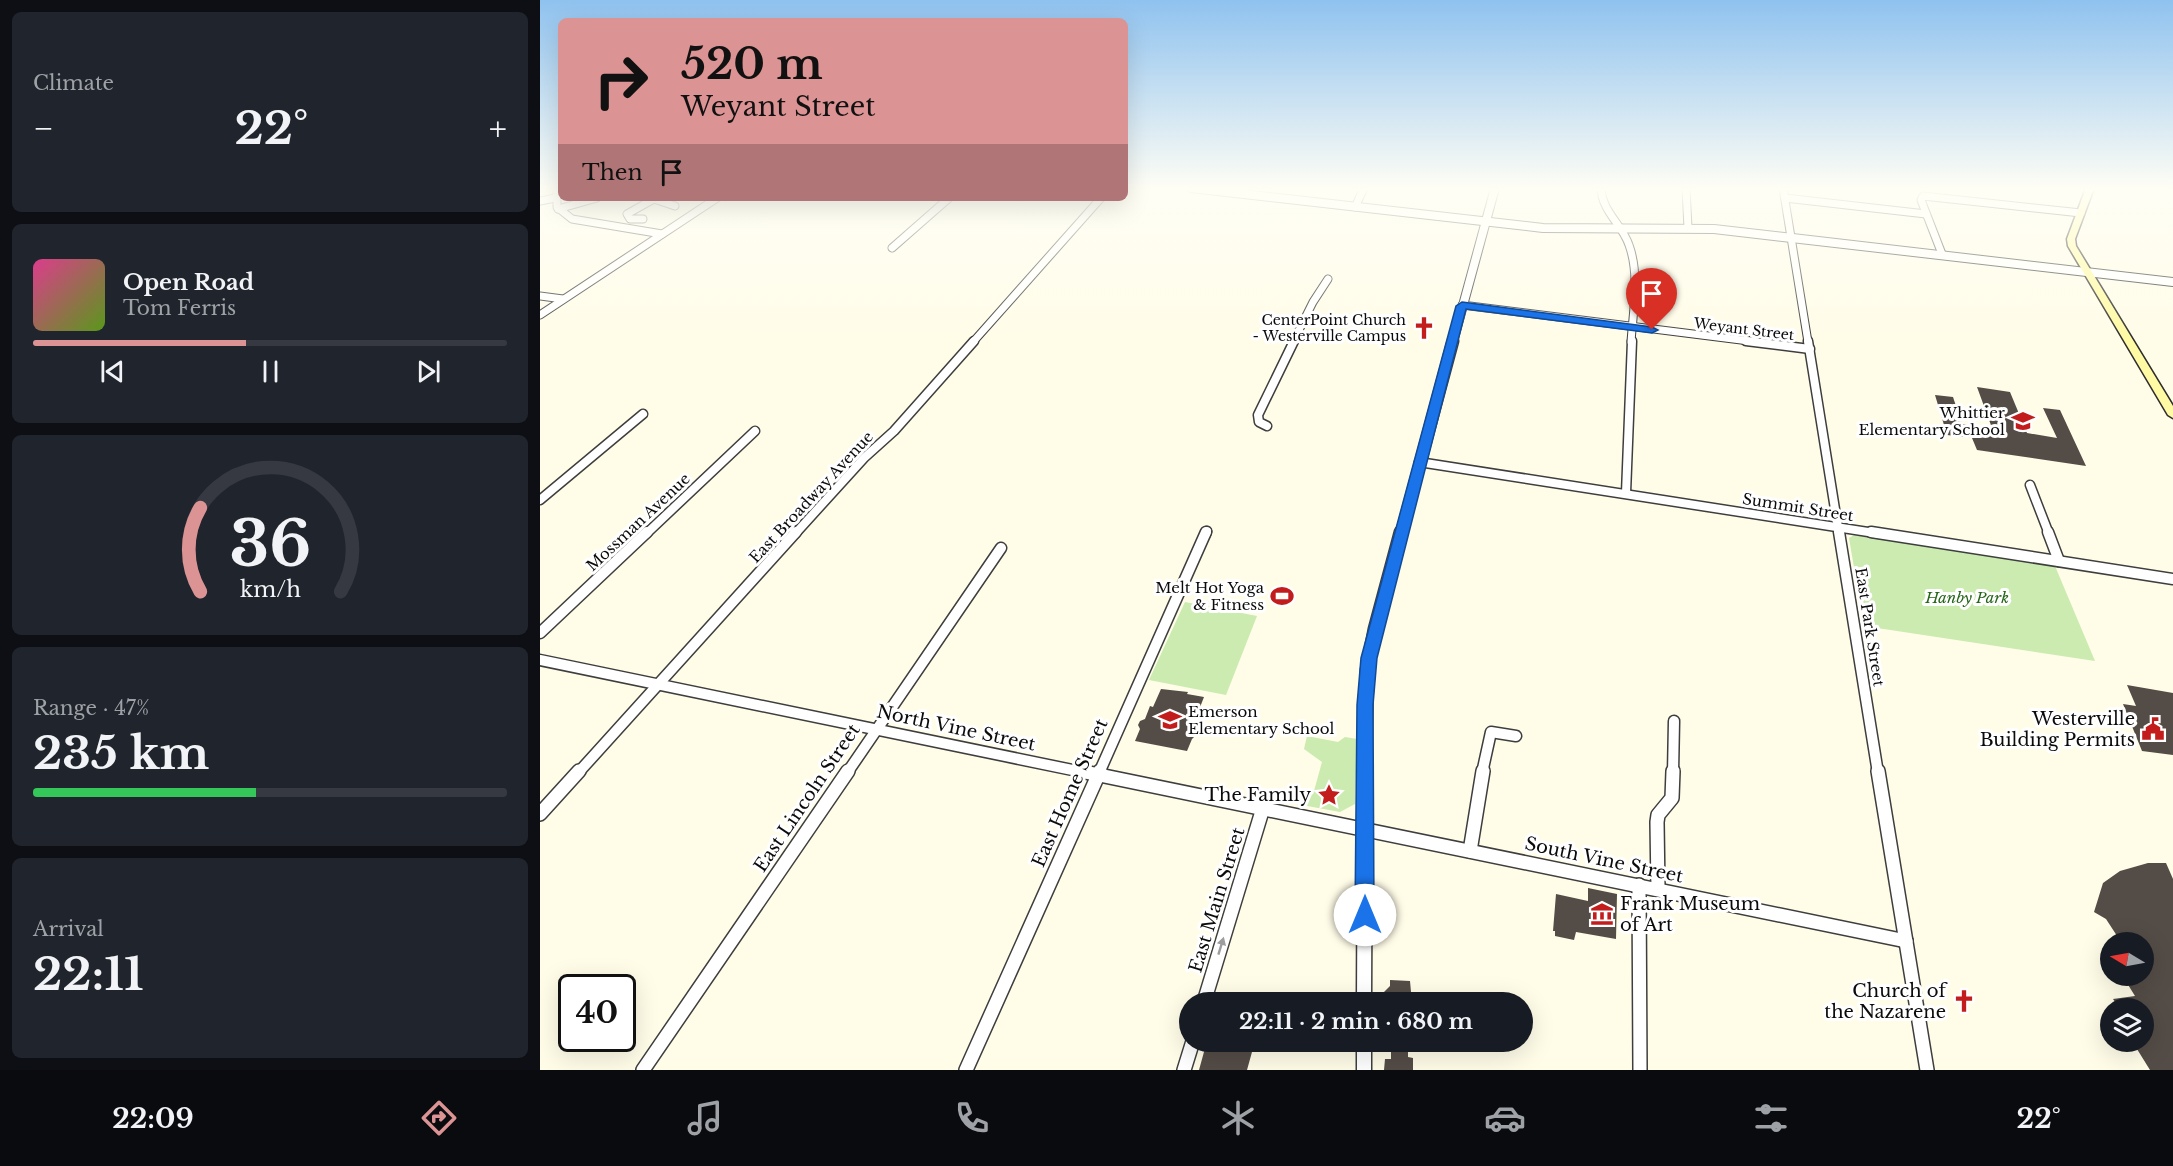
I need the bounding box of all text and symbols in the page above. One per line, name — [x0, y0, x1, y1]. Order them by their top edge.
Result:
text: 520 m — [681, 38, 823, 90]
icon: right — [582, 42, 660, 120]
text: Climate — [33, 71, 114, 95]
text: Weyant Street — [681, 90, 876, 123]
text: 22° — [235, 100, 308, 156]
text: − — [33, 108, 54, 149]
text: + — [489, 108, 507, 149]
icon: arrive — [655, 156, 688, 189]
text: Then — [582, 159, 643, 186]
pin — [1626, 268, 1677, 330]
text: Open Road — [123, 269, 254, 296]
icon: arrive — [1635, 277, 1668, 310]
text: Tom Ferris — [123, 296, 236, 320]
place label: CenterPoint Church - Westerville Campus — [1253, 311, 1406, 345]
street label: Weyant Street — [1692, 314, 1796, 344]
church icon: CenterPoint Church - Westerville Campus — [1411, 315, 1437, 341]
icon: previous — [96, 355, 129, 388]
icon: pause — [254, 355, 287, 388]
icon: next — [412, 355, 445, 388]
place label: Whittier Elementary School — [1859, 403, 2006, 439]
school or university icon: Whittier Elementary School — [2010, 408, 2036, 434]
street label: East Broadway Avenue — [745, 427, 877, 567]
street label: Mossman Avenue — [582, 469, 694, 575]
street label: Summit Street — [1741, 489, 1855, 525]
text: 36 — [229, 505, 311, 583]
street label: East Park Street — [1851, 566, 1889, 688]
text: km/h — [240, 576, 301, 603]
place label: Melt Hot Yoga & Fitness — [1155, 578, 1265, 614]
sports icon: Melt Hot Yoga & Fitness — [1269, 583, 1295, 609]
park label: Hanby Park — [1924, 588, 2009, 607]
text: Range · 47% — [33, 696, 149, 720]
street label: North Vine Street — [875, 700, 1038, 756]
place label: Emerson Elementary School — [1188, 702, 1335, 738]
school or university icon: Emerson Elementary School — [1157, 707, 1183, 733]
place label: Westerville Building Permits — [1980, 708, 2135, 751]
street label: East Home Street — [1027, 715, 1113, 871]
public building icon: Westerville Building Permits — [2140, 716, 2166, 742]
street label: East Lincoln Street — [749, 720, 865, 876]
text: 235 km — [33, 725, 209, 781]
place icon: The Family — [1316, 782, 1342, 808]
place label: The Family — [1205, 784, 1311, 806]
street label: East Main Street — [1184, 825, 1250, 975]
street label: South Vine Street — [1523, 832, 1685, 888]
position arrow — [1333, 883, 1397, 947]
place label: Frank Museum of Art — [1620, 893, 1760, 936]
museum icon: Frank Museum of Art — [1589, 901, 1615, 927]
text: Arrival — [33, 917, 104, 941]
north arrow — [2100, 932, 2154, 986]
map controls — [2100, 932, 2154, 1052]
one-way arrow — [1217, 937, 1226, 955]
text: 22:11 — [33, 946, 144, 1002]
speed limit sign: 40 — [558, 974, 636, 1052]
place label: Church of the Nazarene — [1824, 980, 1949, 1023]
church icon: Church of the Nazarene — [1951, 988, 1977, 1014]
button: layers — [2100, 998, 2154, 1052]
text: 22:11 · 2 min · 680 m — [1239, 1008, 1473, 1035]
icon: directions — [418, 1097, 460, 1139]
icon: music — [684, 1097, 726, 1139]
icon: phone — [951, 1097, 993, 1139]
icon: climate — [1217, 1097, 1259, 1139]
icon: car — [1484, 1097, 1526, 1139]
icon: filters — [1750, 1097, 1792, 1139]
text: 22:09 — [112, 1102, 194, 1135]
text: 22° — [2017, 1102, 2061, 1135]

